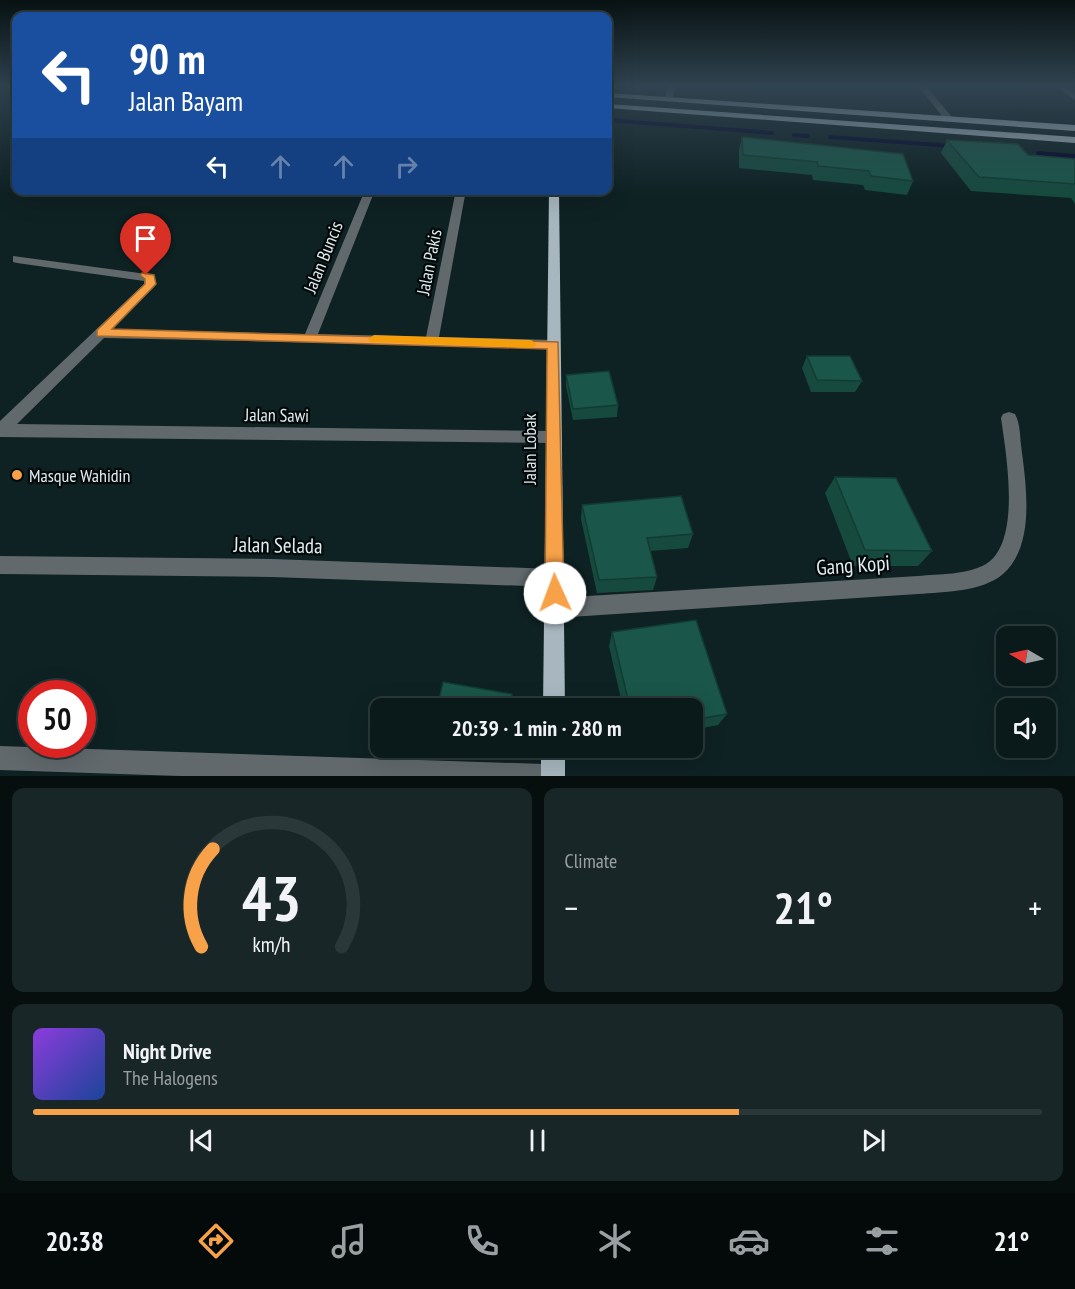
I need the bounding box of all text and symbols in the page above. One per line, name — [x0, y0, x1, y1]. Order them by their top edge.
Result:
text: 90 m — [129, 31, 206, 86]
icon: left — [30, 36, 108, 114]
text: Jalan Bayam — [129, 84, 243, 118]
icon: left — [201, 150, 234, 183]
icon: ahead — [264, 150, 297, 183]
icon: ahead — [327, 150, 360, 183]
icon: right — [390, 150, 423, 183]
pin — [120, 213, 171, 275]
street label: Jalan Buncis — [298, 218, 348, 297]
icon: arrive — [129, 222, 162, 255]
street label: Jalan Pakis — [411, 227, 447, 298]
street label: Jalan Sawi — [244, 403, 309, 427]
street label: Jalan Lobak — [518, 413, 541, 486]
place label: Masque Wahidin — [29, 464, 130, 487]
marker: Masque Wahidin — [10, 468, 24, 482]
street label: Jalan Selada — [232, 531, 323, 559]
street label: Gang Kopi — [815, 549, 891, 581]
position arrow — [523, 561, 587, 625]
north arrow — [996, 626, 1056, 686]
map controls — [996, 626, 1056, 758]
speed limit sign: 50 — [18, 680, 96, 758]
button: sound — [996, 698, 1056, 758]
text: 20:39 · 1 min · 280 m — [451, 714, 622, 742]
text: Climate — [565, 848, 617, 874]
text: 43 — [242, 857, 302, 938]
text: 21° — [774, 878, 833, 936]
text: − — [565, 886, 578, 929]
text: + — [1028, 886, 1042, 929]
text: km/h — [253, 930, 291, 958]
text: Night Drive — [123, 1037, 212, 1065]
text: The Halogens — [123, 1065, 218, 1091]
icon: previous — [185, 1124, 218, 1157]
icon: pause — [521, 1124, 554, 1157]
icon: next — [857, 1124, 890, 1157]
icon: directions — [195, 1220, 237, 1262]
icon: music — [328, 1220, 370, 1262]
icon: phone — [461, 1220, 503, 1262]
icon: climate — [594, 1220, 636, 1262]
icon: car — [728, 1220, 770, 1262]
icon: filters — [861, 1220, 903, 1262]
text: 20:38 — [46, 1224, 104, 1258]
text: 21° — [994, 1224, 1029, 1258]

